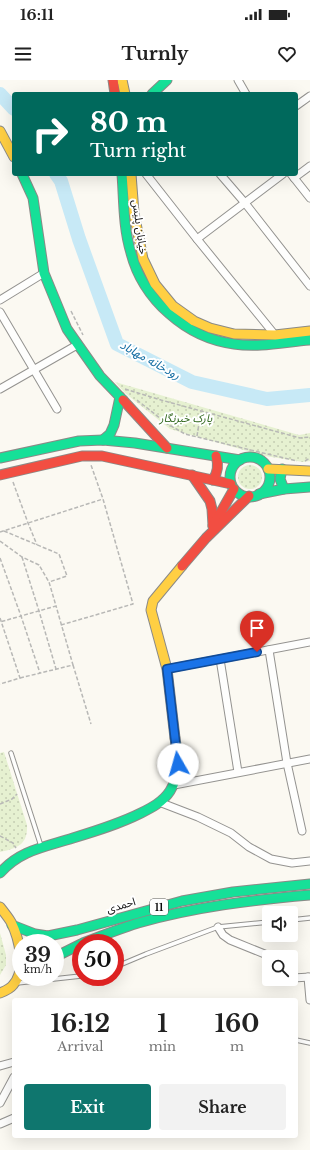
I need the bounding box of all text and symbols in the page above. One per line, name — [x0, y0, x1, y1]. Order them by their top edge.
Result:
text: 16:11 — [20, 5, 54, 24]
icon: menu — [12, 43, 34, 65]
text: Turnly — [122, 43, 188, 65]
icon: heart — [276, 43, 298, 65]
text: 80 m — [90, 105, 167, 140]
icon: right — [24, 108, 76, 160]
text: Turn right — [90, 140, 186, 162]
street label: خیابان پلیس — [128, 199, 151, 256]
water label: رودخانه مهاباد — [117, 337, 184, 383]
park label: پارک خبرنگار — [159, 411, 213, 426]
pin — [240, 611, 274, 652]
icon: arrive — [246, 617, 268, 639]
position arrow — [157, 743, 199, 785]
street label: احمدی — [105, 894, 137, 916]
road number: 11 — [150, 899, 168, 915]
map controls — [262, 906, 298, 986]
button: sound — [262, 906, 298, 942]
speed limit sign: 50 — [72, 934, 124, 986]
text: 39 — [25, 943, 51, 967]
button: search — [262, 950, 298, 986]
text: km/h — [24, 963, 52, 976]
text: 16:12 — [51, 1009, 110, 1038]
text: 1 — [157, 1009, 168, 1038]
text: 160 — [215, 1009, 259, 1038]
text: Arrival — [57, 1038, 103, 1055]
text: min — [149, 1038, 176, 1055]
text: m — [230, 1038, 244, 1055]
button: Exit — [24, 1084, 151, 1130]
button: Share — [159, 1084, 286, 1130]

